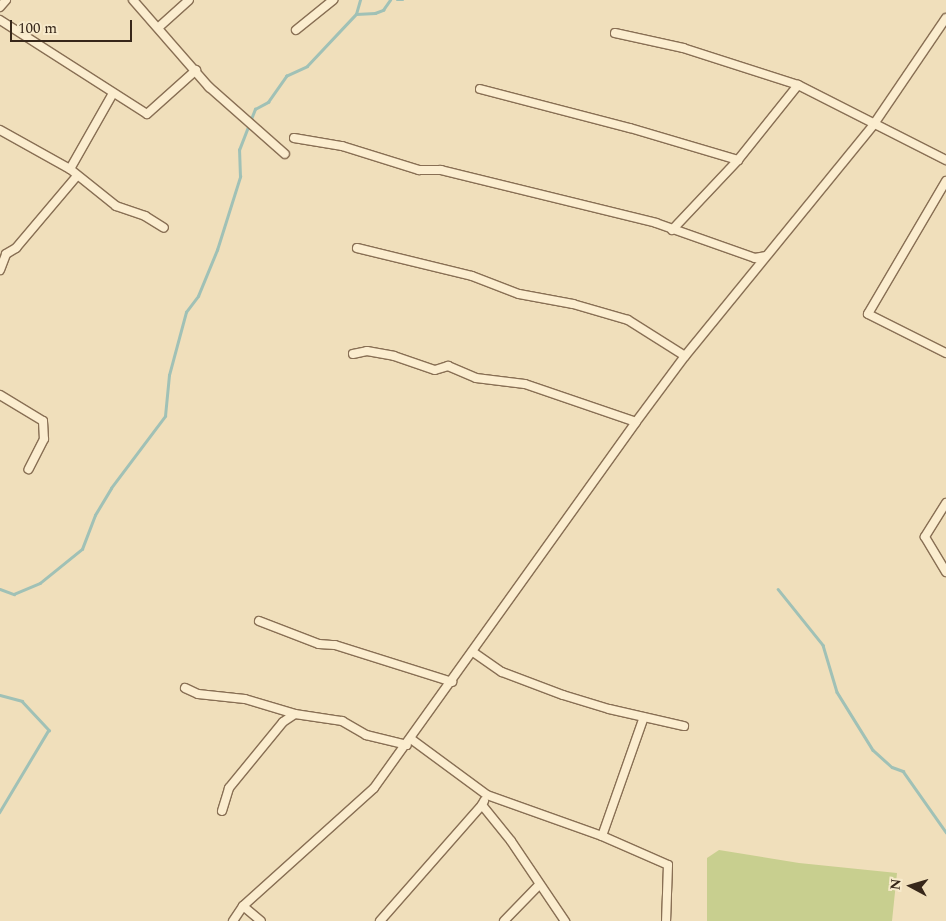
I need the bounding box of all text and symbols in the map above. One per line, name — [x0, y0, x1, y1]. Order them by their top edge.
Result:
scale bar — [12, 10, 135, 42]
text: 100 m — [18, 17, 57, 40]
north arrow — [886, 861, 936, 911]
text: N — [885, 878, 907, 891]

